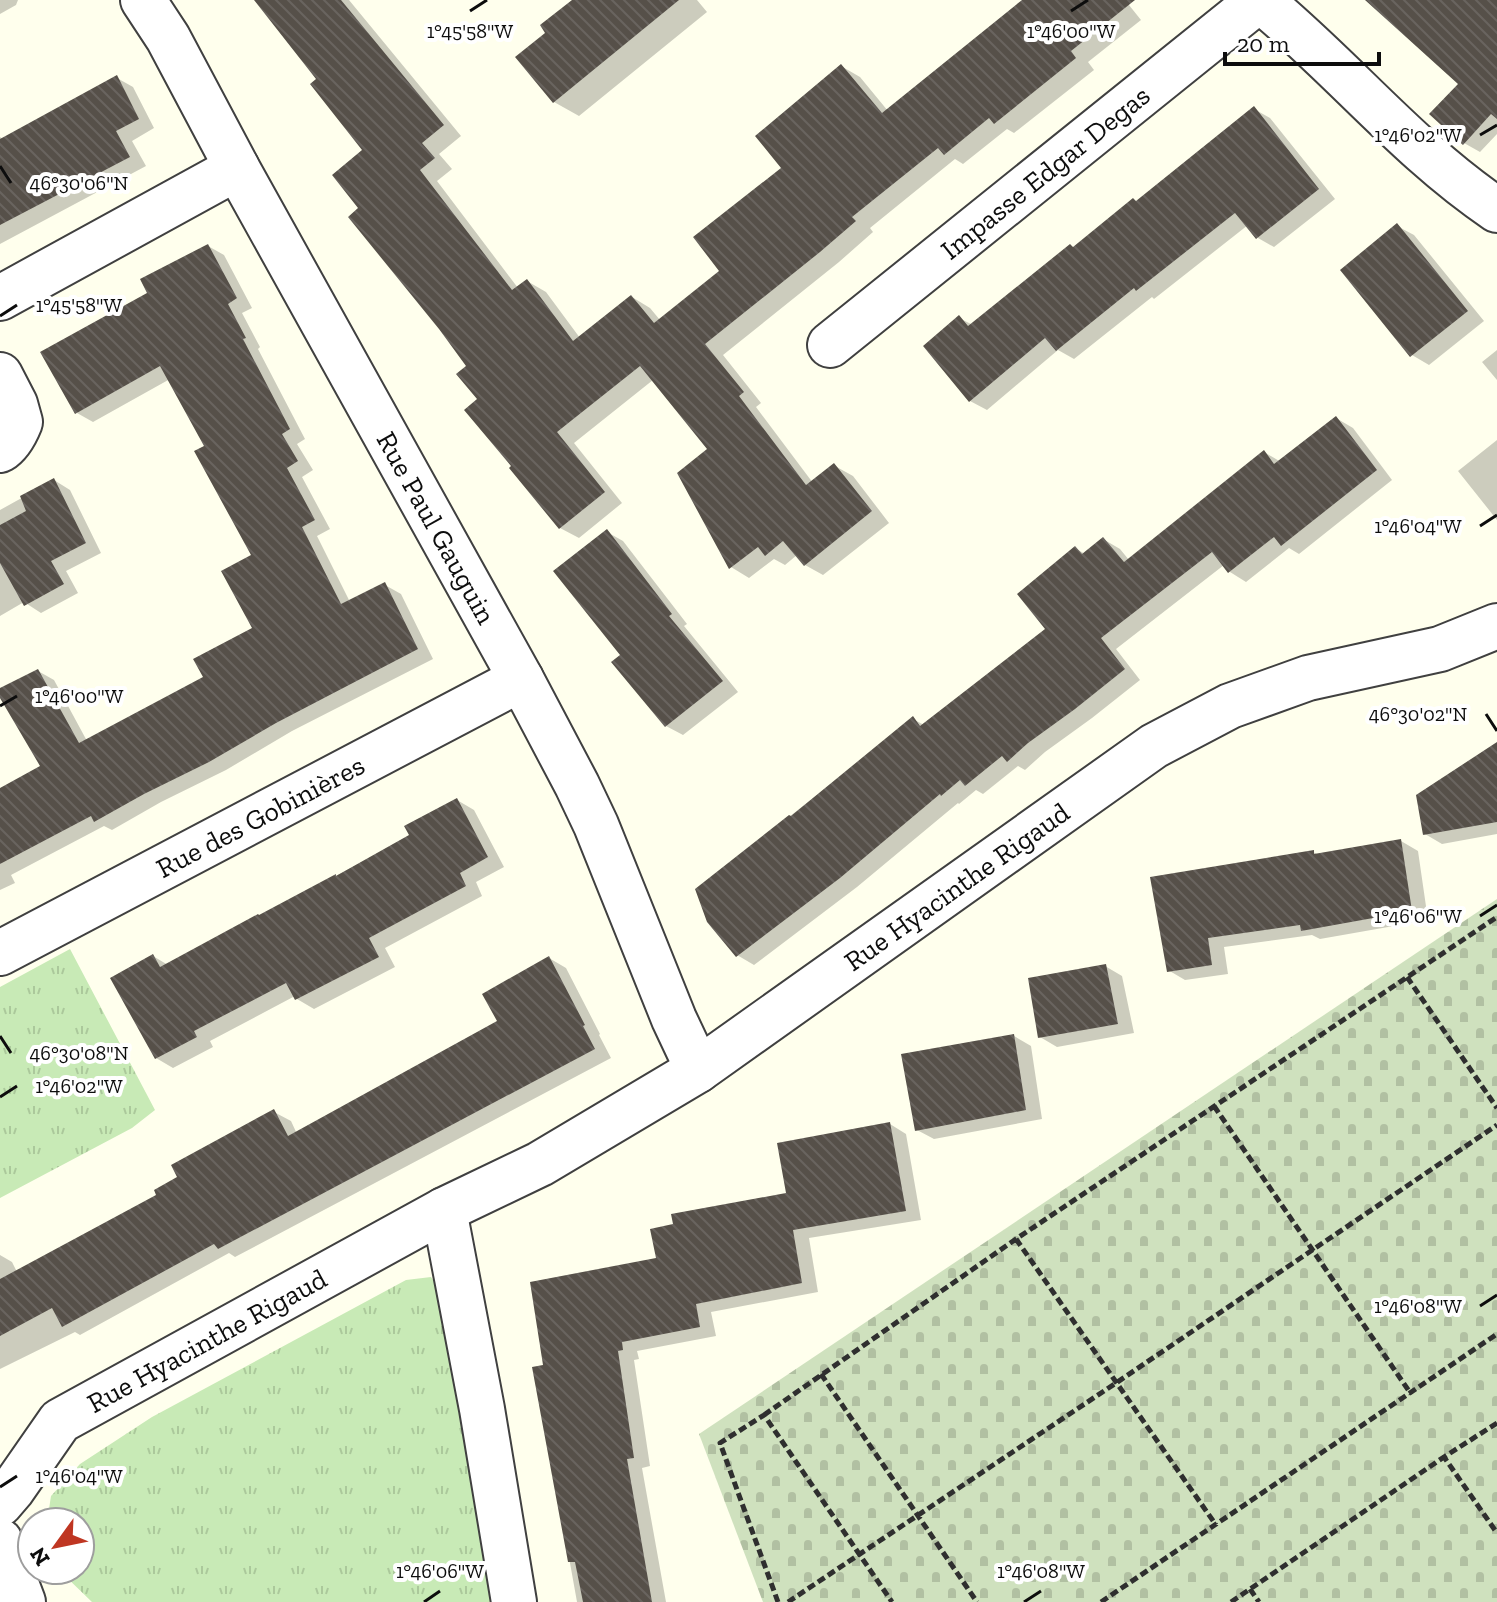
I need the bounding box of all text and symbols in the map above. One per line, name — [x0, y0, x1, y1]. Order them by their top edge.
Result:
scale bar — [1225, 16, 1379, 66]
text: 1°45'58"W — [427, 19, 513, 43]
text: 1°46'00"W — [1027, 19, 1116, 43]
text: 20 m — [1237, 29, 1290, 58]
street label: Impasse Edgar Degas — [934, 78, 1156, 266]
text: 1°46'02"W — [1374, 123, 1462, 147]
text: 46°30'06"N — [30, 171, 129, 195]
text: 1°45'58"W — [36, 293, 122, 317]
street label: Rue Paul Gauguin — [370, 426, 503, 630]
text: 1°46'04"W — [1374, 514, 1462, 538]
text: 1°46'00"W — [35, 684, 124, 708]
text: 46°30'02"N — [1369, 702, 1467, 726]
street label: Rue des Gobinières — [151, 748, 370, 884]
street label: Rue Hyacinthe Rigaud — [838, 795, 1075, 977]
text: 1°46'06"W — [1374, 904, 1462, 928]
text: 46°30'08"N — [30, 1041, 129, 1065]
text: 1°46'02"W — [35, 1074, 123, 1098]
street label: Rue Hyacinthe Rigaud — [81, 1261, 332, 1419]
text: 1°46'08"W — [1374, 1294, 1462, 1318]
text: 1°46'04"W — [35, 1464, 123, 1488]
north arrow — [16, 1506, 96, 1586]
text: N — [24, 1542, 56, 1571]
text: 1°46'06"W — [396, 1559, 484, 1583]
text: 1°46'08"W — [997, 1559, 1085, 1583]

